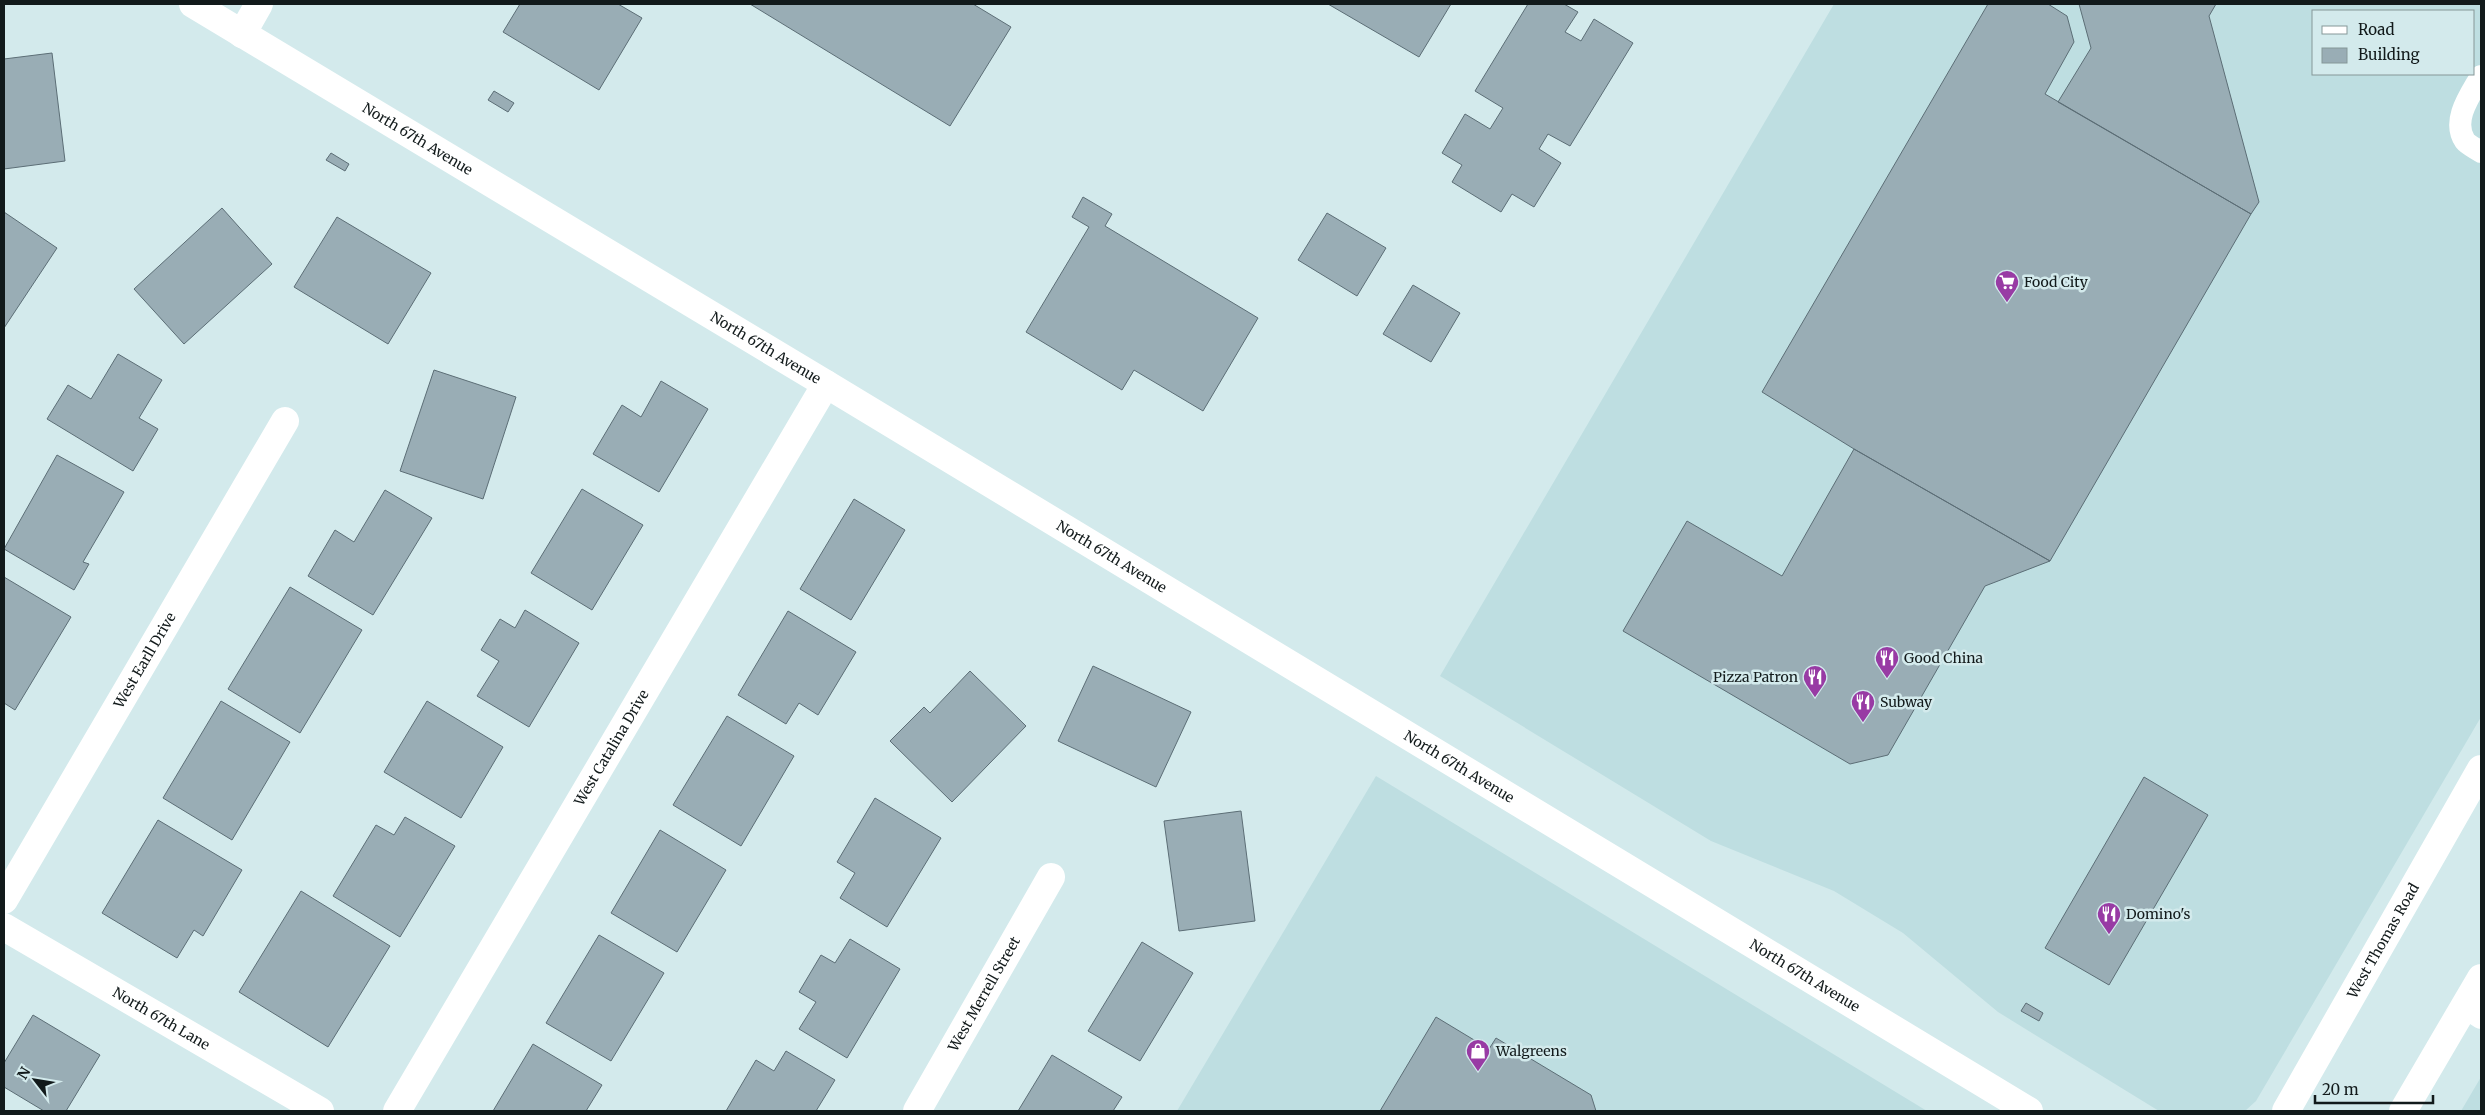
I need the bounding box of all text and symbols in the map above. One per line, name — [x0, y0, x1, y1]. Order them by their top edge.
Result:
legend — [2312, 10, 2475, 75]
text: Road — [2358, 20, 2394, 39]
text: Building — [2358, 45, 2420, 64]
street label: North 67th Avenue — [359, 99, 476, 179]
supermarket icon: Food City — [1994, 269, 2020, 303]
place label: Food City — [2024, 273, 2089, 291]
street label: North 67th Avenue — [707, 308, 824, 388]
street label: North 67th Avenue — [1053, 516, 1170, 597]
street label: West Earll Drive — [109, 609, 180, 712]
restaurant icon: Good China — [1874, 645, 1900, 679]
place label: Good China — [1904, 649, 1983, 667]
restaurant icon: Pizza Patron — [1802, 664, 1828, 698]
place label: Pizza Patron — [1713, 668, 1798, 686]
street label: West Catalina Drive — [570, 686, 653, 810]
restaurant icon: Subway — [1850, 689, 1876, 723]
place label: Subway — [1880, 693, 1933, 711]
street label: North 67th Avenue — [1401, 726, 1517, 807]
street label: West Thomas Road — [2343, 880, 2423, 1002]
restaurant icon: Domino's — [2096, 901, 2122, 935]
place label: Domino's — [2126, 905, 2191, 923]
street label: West Merrell Street — [944, 933, 1024, 1055]
street label: North 67th Avenue — [1747, 935, 1863, 1016]
street label: North 67th Lane — [109, 983, 213, 1054]
shop icon: Walgreens — [1465, 1038, 1491, 1072]
place label: Walgreens — [1495, 1042, 1567, 1060]
north arrow — [10, 1055, 60, 1105]
text: N — [13, 1064, 34, 1083]
scale bar — [2315, 1072, 2432, 1104]
text: 20 m — [2322, 1080, 2359, 1099]

